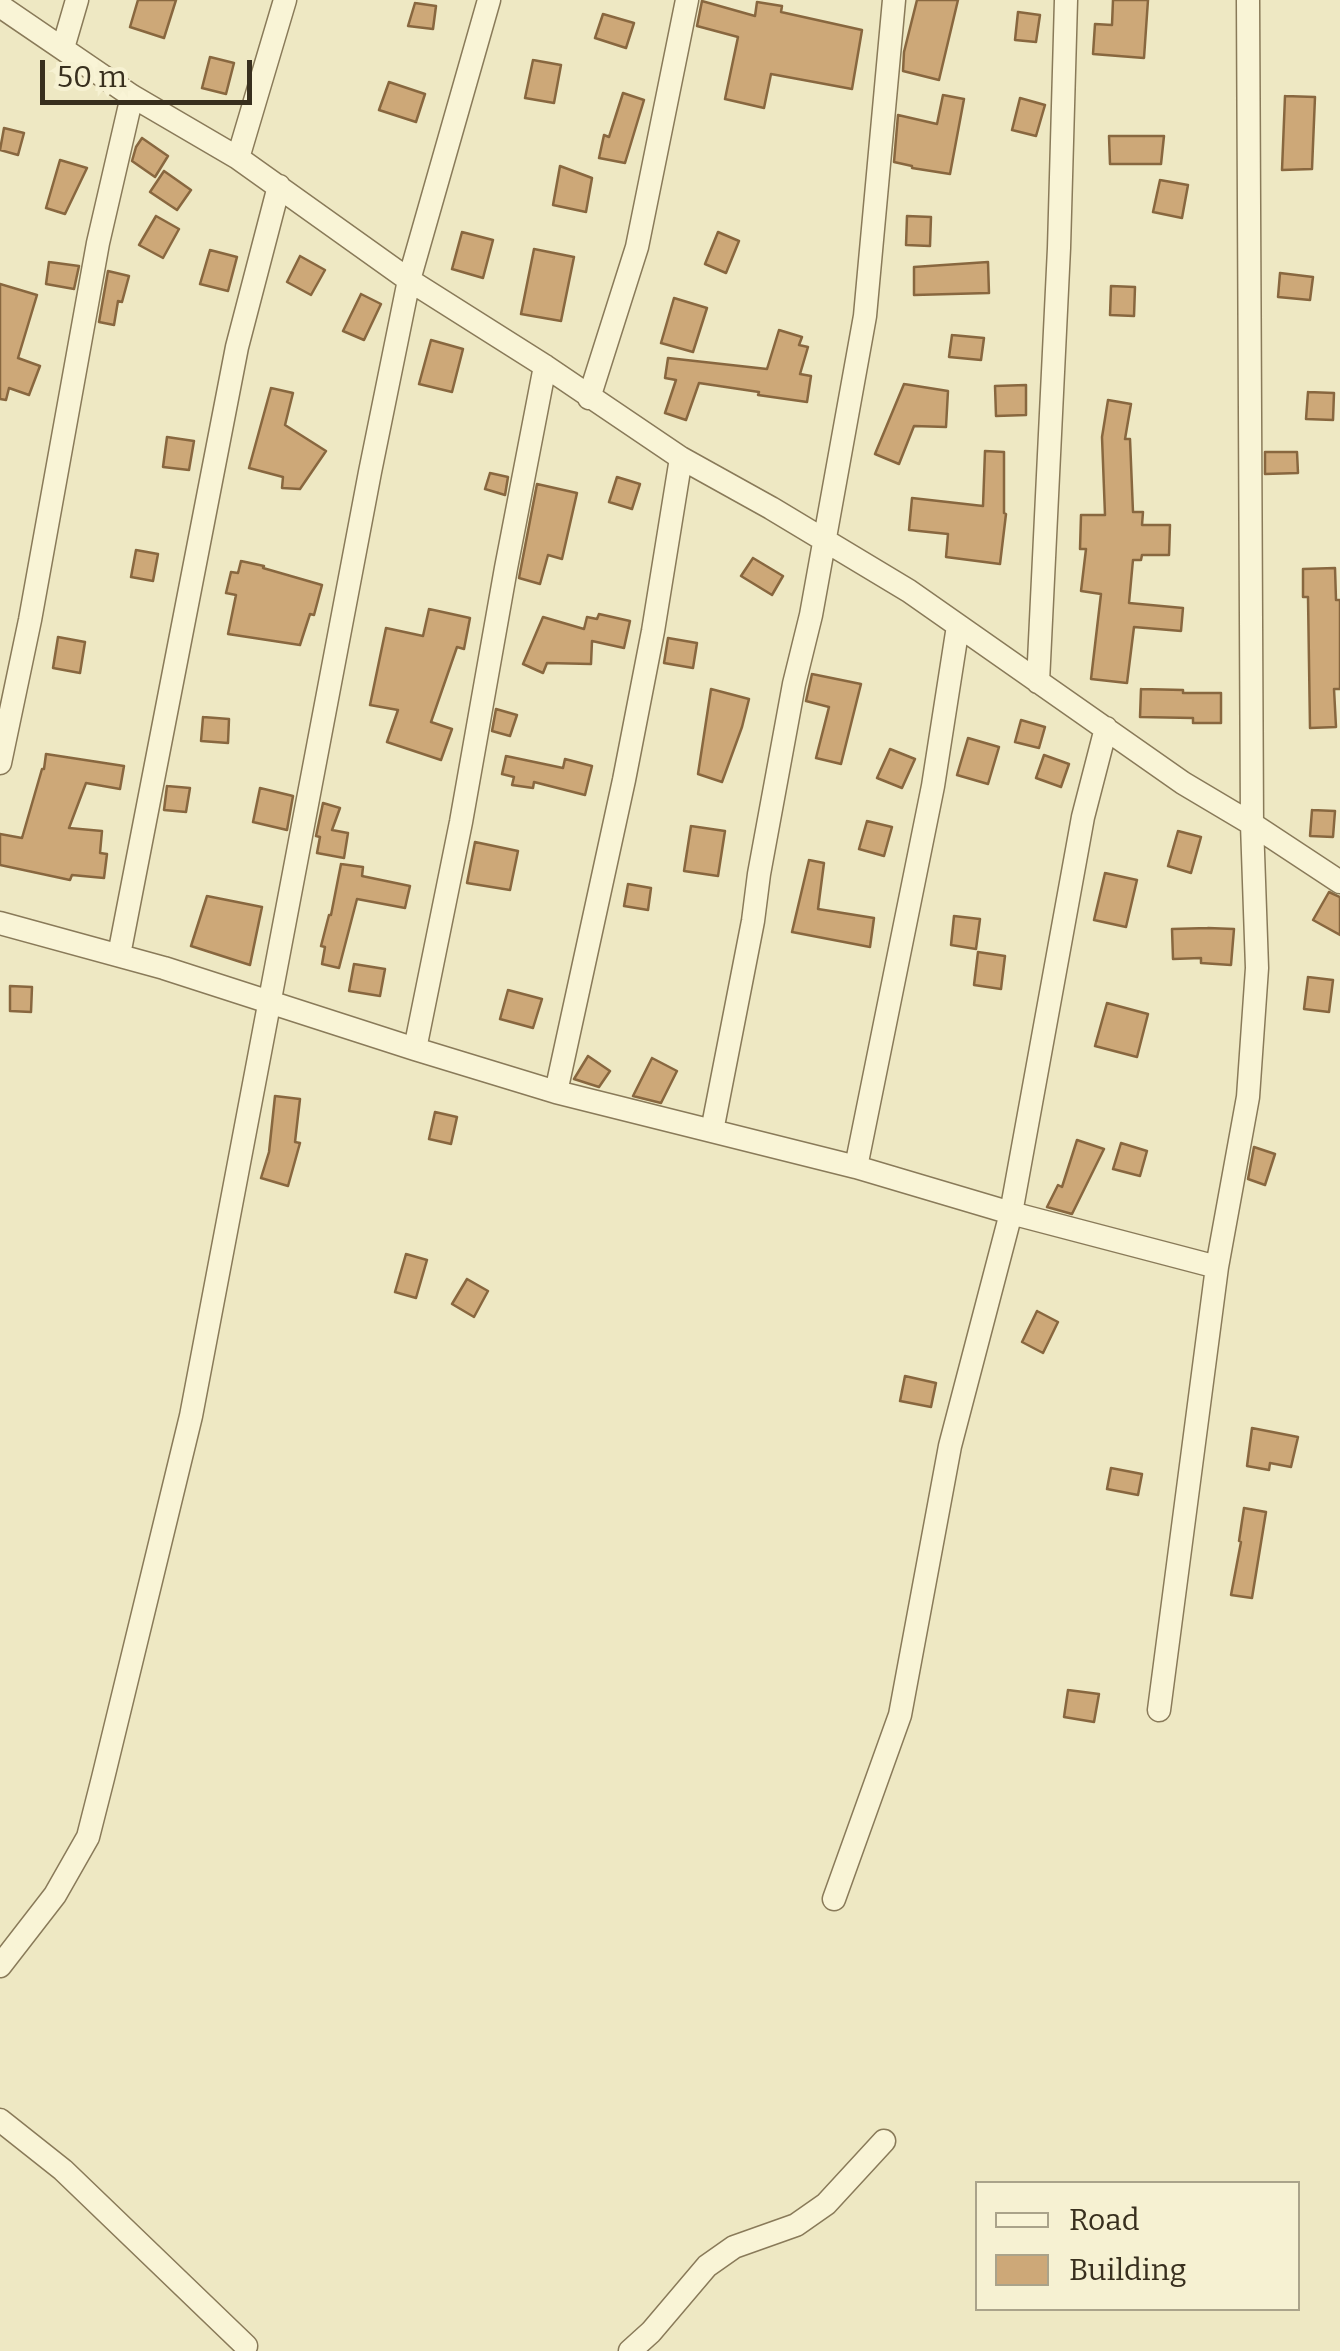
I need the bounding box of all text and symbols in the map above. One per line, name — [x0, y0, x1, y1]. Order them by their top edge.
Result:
scale bar — [45, 40, 258, 102]
text: 50 m — [57, 59, 127, 95]
legend — [975, 2181, 1300, 2311]
text: Road — [1069, 2202, 1140, 2238]
text: Building — [1069, 2252, 1187, 2288]

